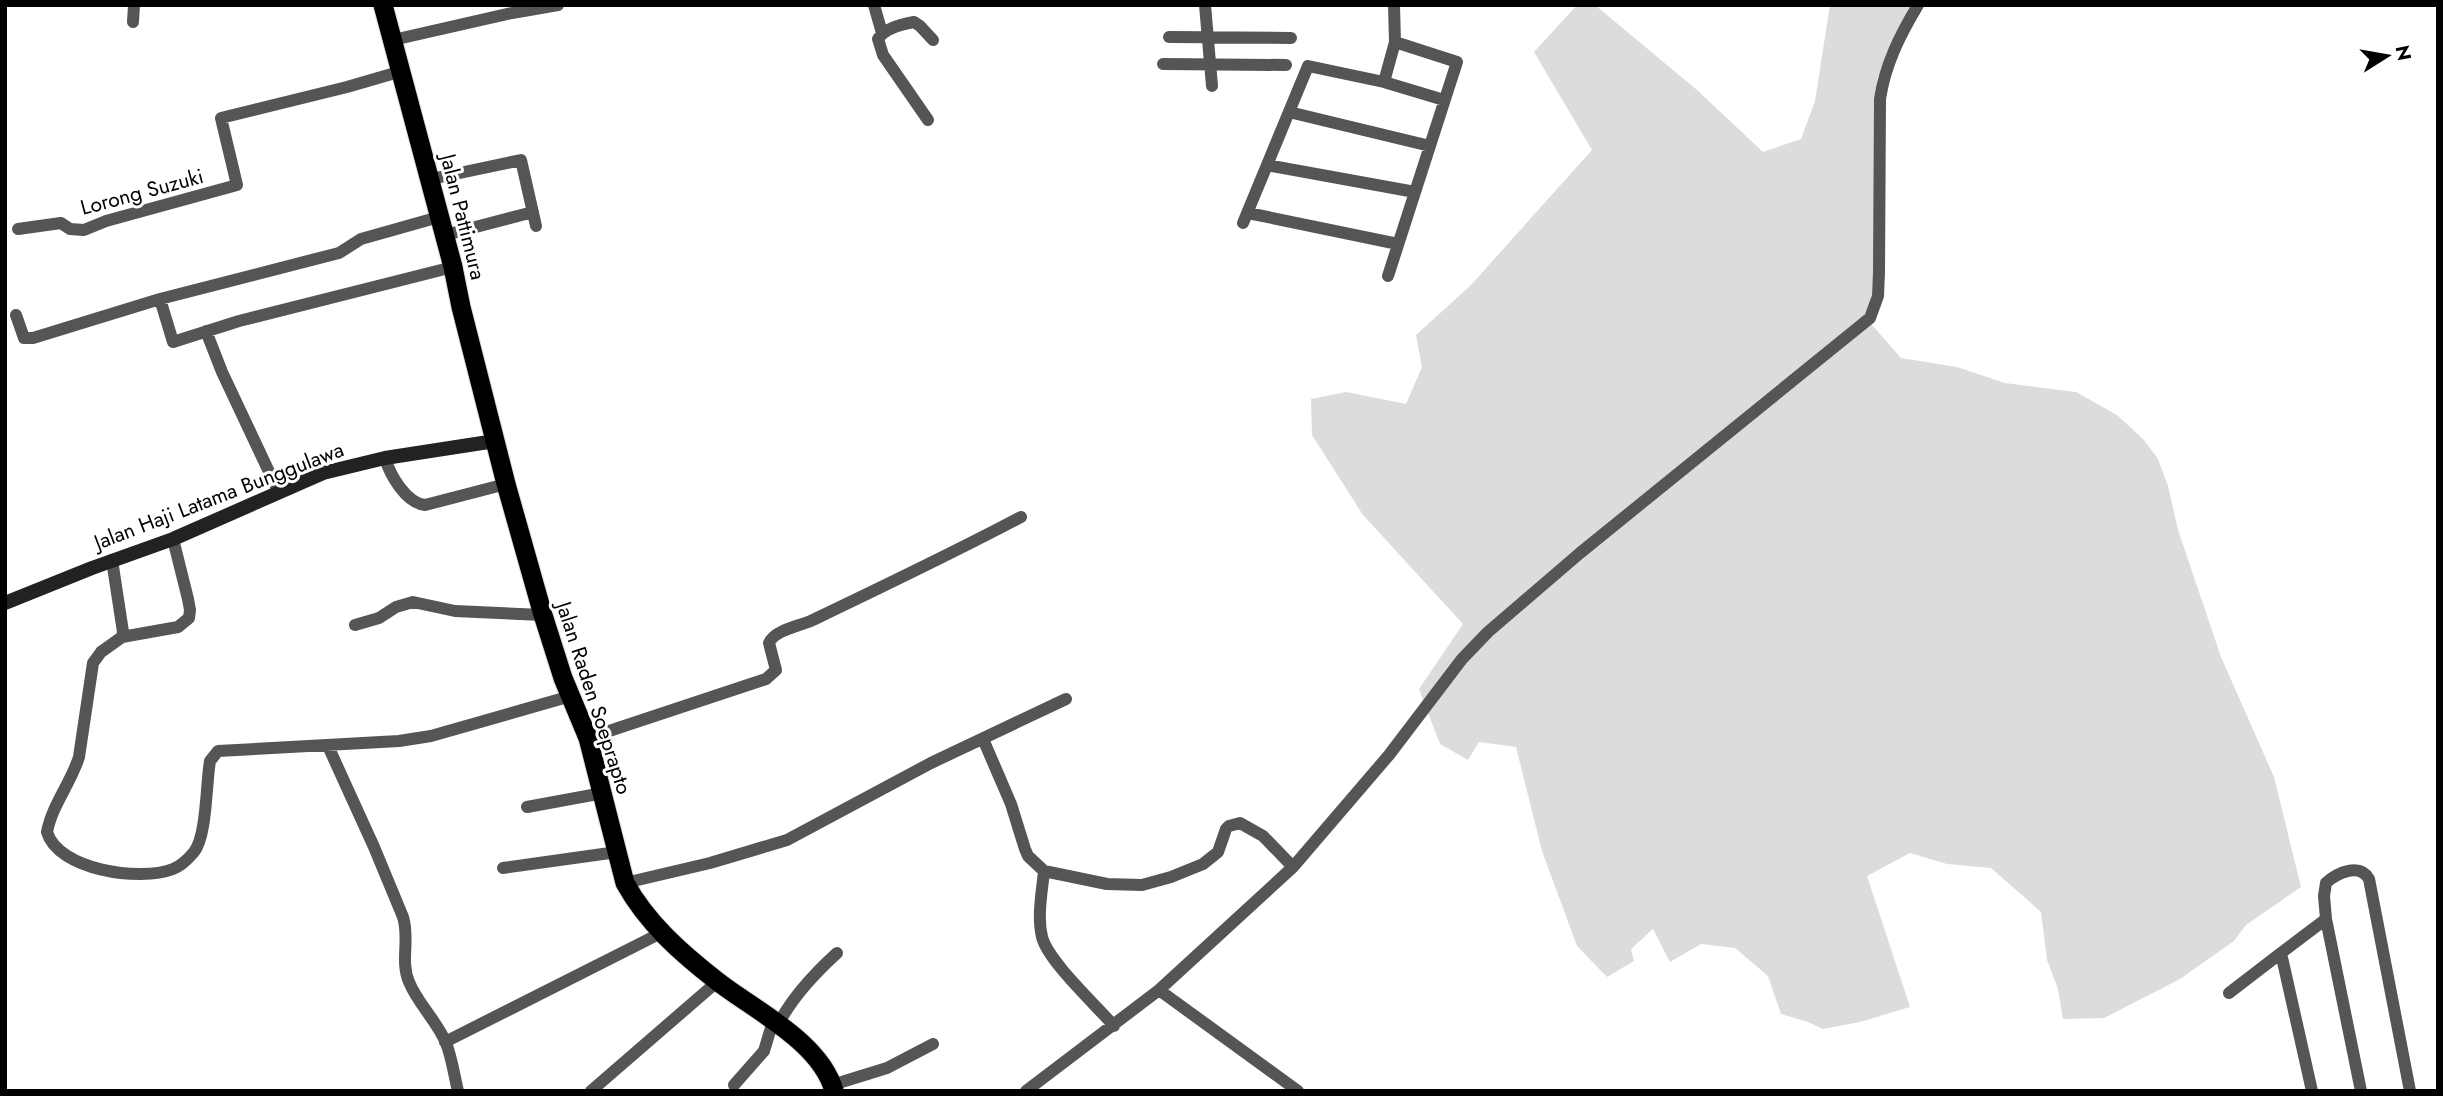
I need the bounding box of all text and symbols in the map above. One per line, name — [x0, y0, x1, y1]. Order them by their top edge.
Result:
north arrow — [2352, 21, 2422, 91]
text: N — [2389, 43, 2418, 63]
street label: Jalan Pattimura — [432, 148, 493, 283]
street label: Lorong Suzuki — [77, 161, 207, 223]
street label: Jalan Haji Latama Bunggulawa — [87, 435, 348, 559]
street label: Jalan Raden Soeprapto — [548, 595, 639, 798]

